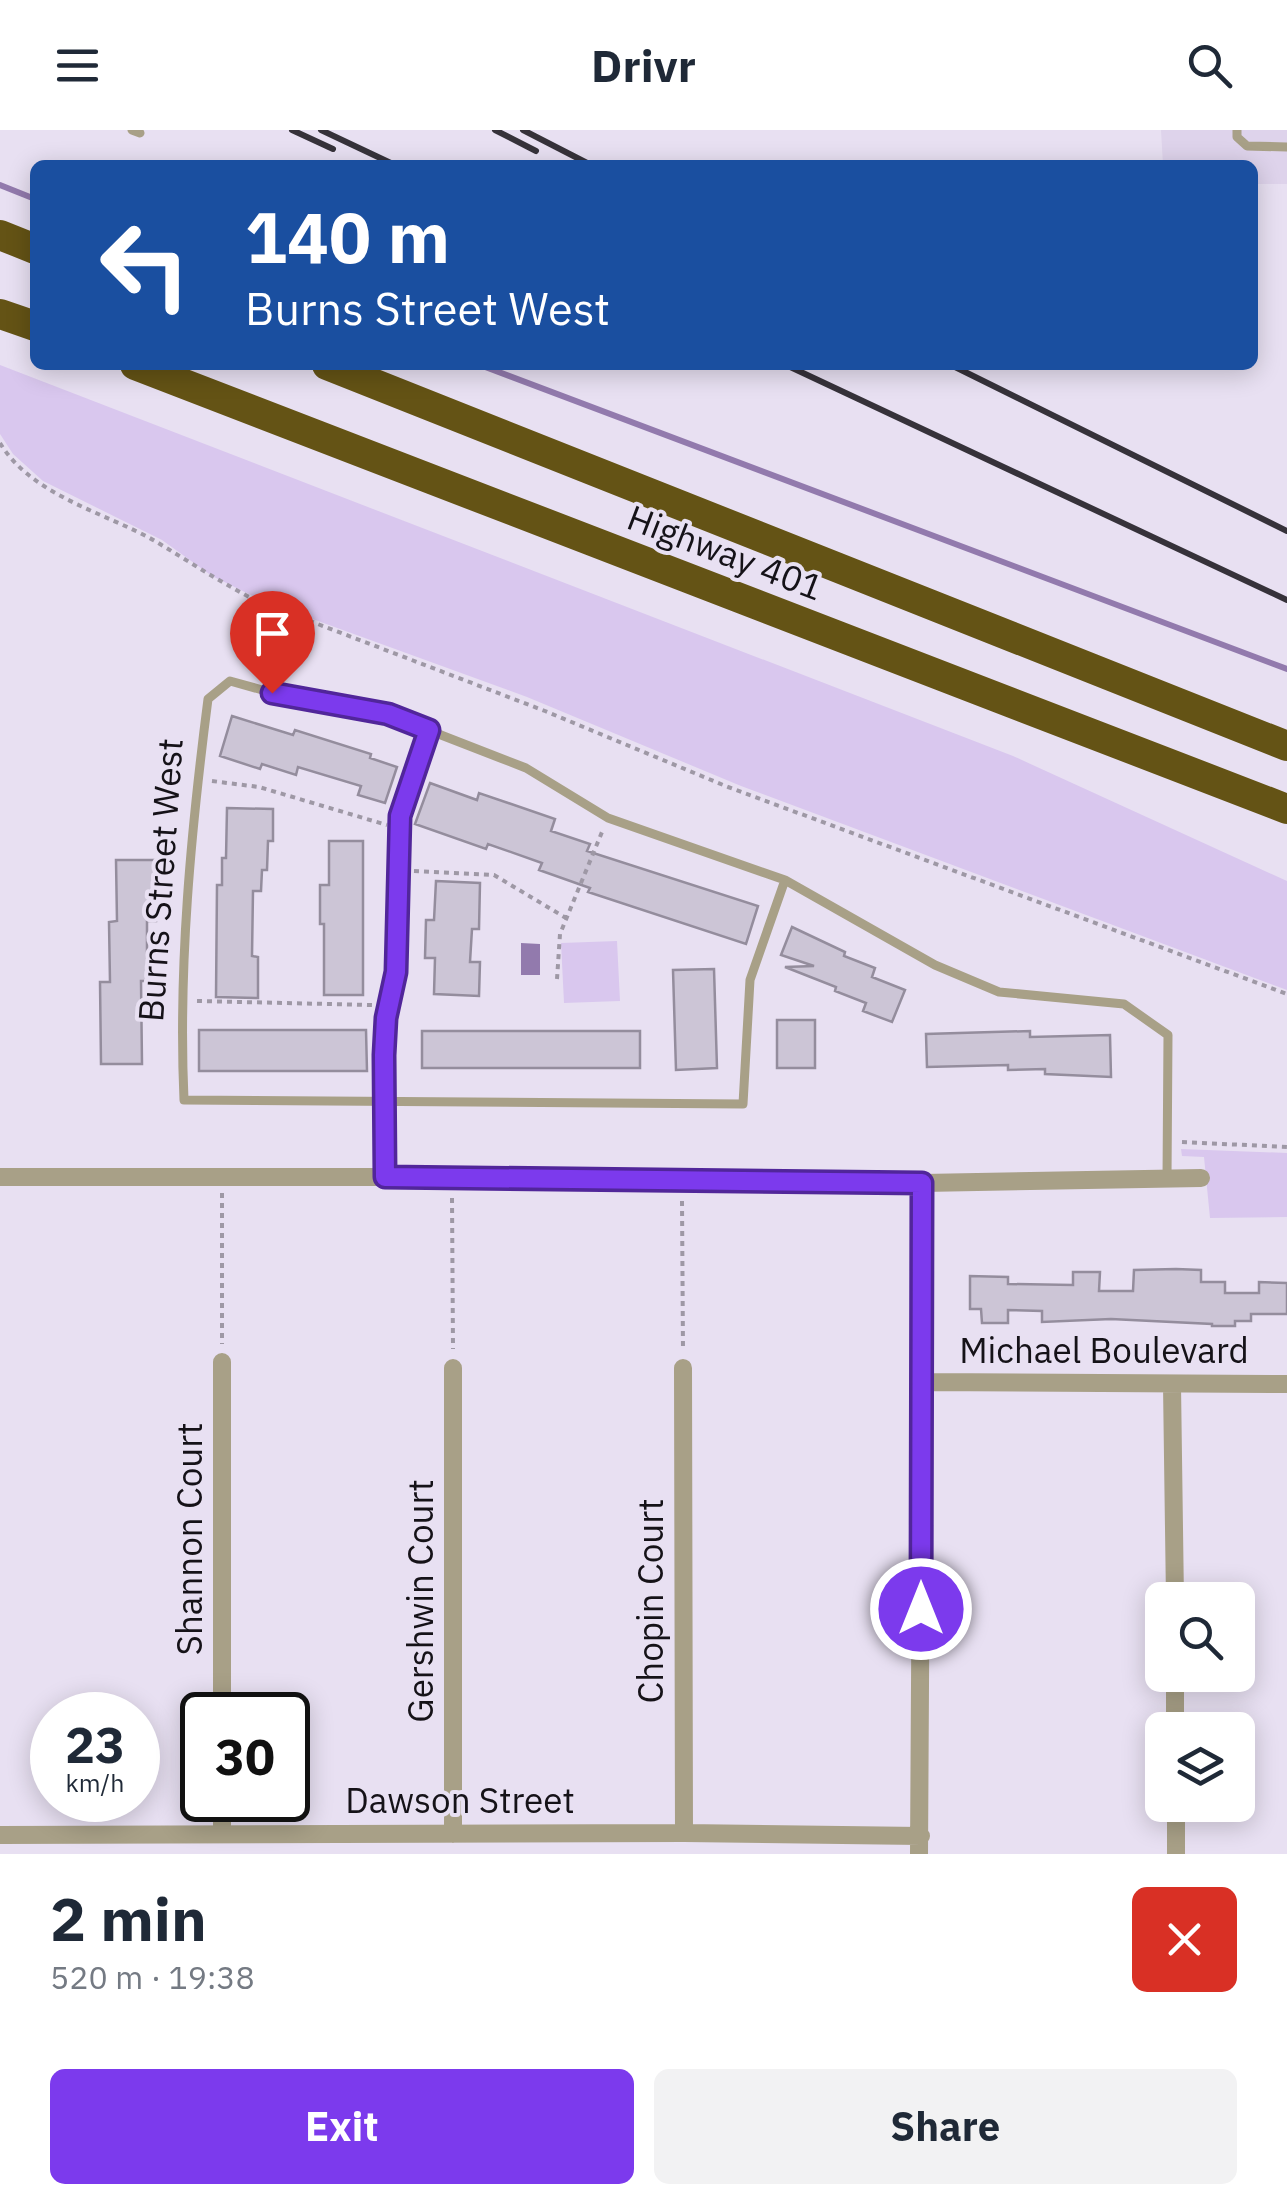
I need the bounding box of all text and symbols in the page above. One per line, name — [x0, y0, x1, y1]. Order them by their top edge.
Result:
text: Drivr — [591, 36, 696, 94]
icon: menu — [50, 38, 105, 93]
icon: search — [1182, 38, 1237, 93]
text: 140 m — [245, 191, 450, 282]
icon: left — [80, 200, 210, 330]
text: Burns Street West — [245, 279, 610, 337]
street label: Highway 401 — [621, 494, 830, 610]
pin — [230, 591, 315, 694]
icon: arrive — [245, 606, 300, 661]
street label: Burns Street West — [127, 737, 193, 1023]
street label: Michael Boulevard — [959, 1327, 1249, 1373]
street label: Shannon Court — [166, 1423, 212, 1655]
street label: Gershwin Court — [397, 1479, 443, 1723]
street label: Chopin Court — [627, 1499, 673, 1703]
position arrow — [869, 1557, 973, 1661]
map controls — [1145, 1582, 1255, 1822]
button: search — [1145, 1582, 1255, 1692]
speed limit sign: 30 — [180, 1692, 310, 1822]
text: 23 — [65, 1712, 125, 1777]
button: layers — [1145, 1712, 1255, 1822]
text: km/h — [66, 1766, 124, 1799]
street label: Dawson Street — [345, 1777, 575, 1823]
text: 2 min — [50, 1879, 207, 1958]
button: close — [1132, 1887, 1237, 1992]
text: 520 m · 19:38 — [50, 1956, 255, 1998]
button: Exit — [50, 2069, 634, 2184]
button: Share — [654, 2069, 1237, 2184]

